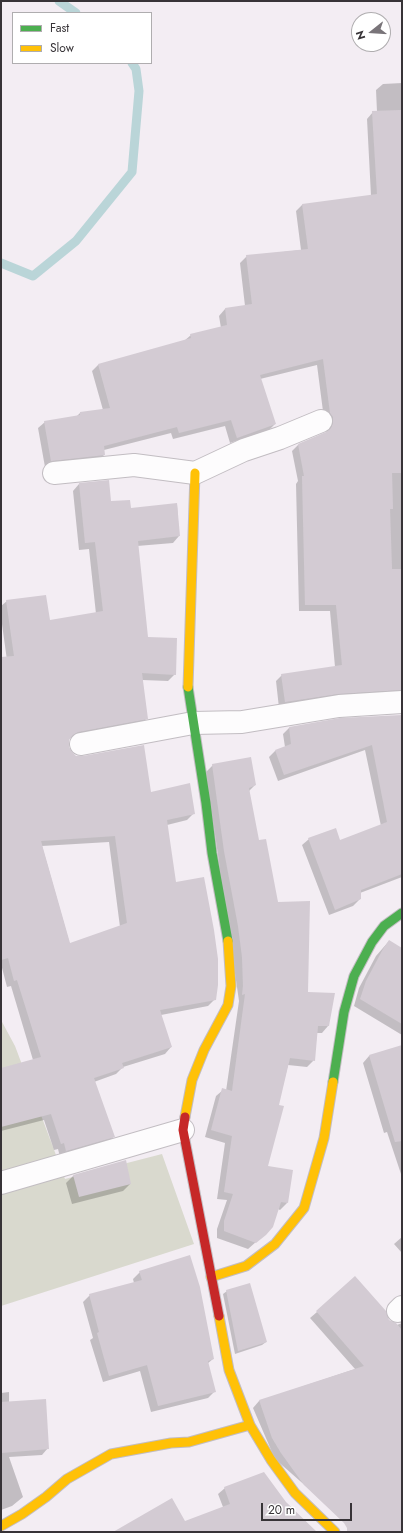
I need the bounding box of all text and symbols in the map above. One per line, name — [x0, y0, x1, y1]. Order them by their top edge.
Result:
legend — [12, 12, 152, 64]
north arrow — [351, 12, 391, 52]
text: Fast — [50, 19, 69, 37]
text: N — [352, 29, 369, 42]
text: Slow — [50, 39, 74, 57]
scale bar — [263, 1495, 354, 1521]
text: 20 m — [268, 1501, 295, 1519]

